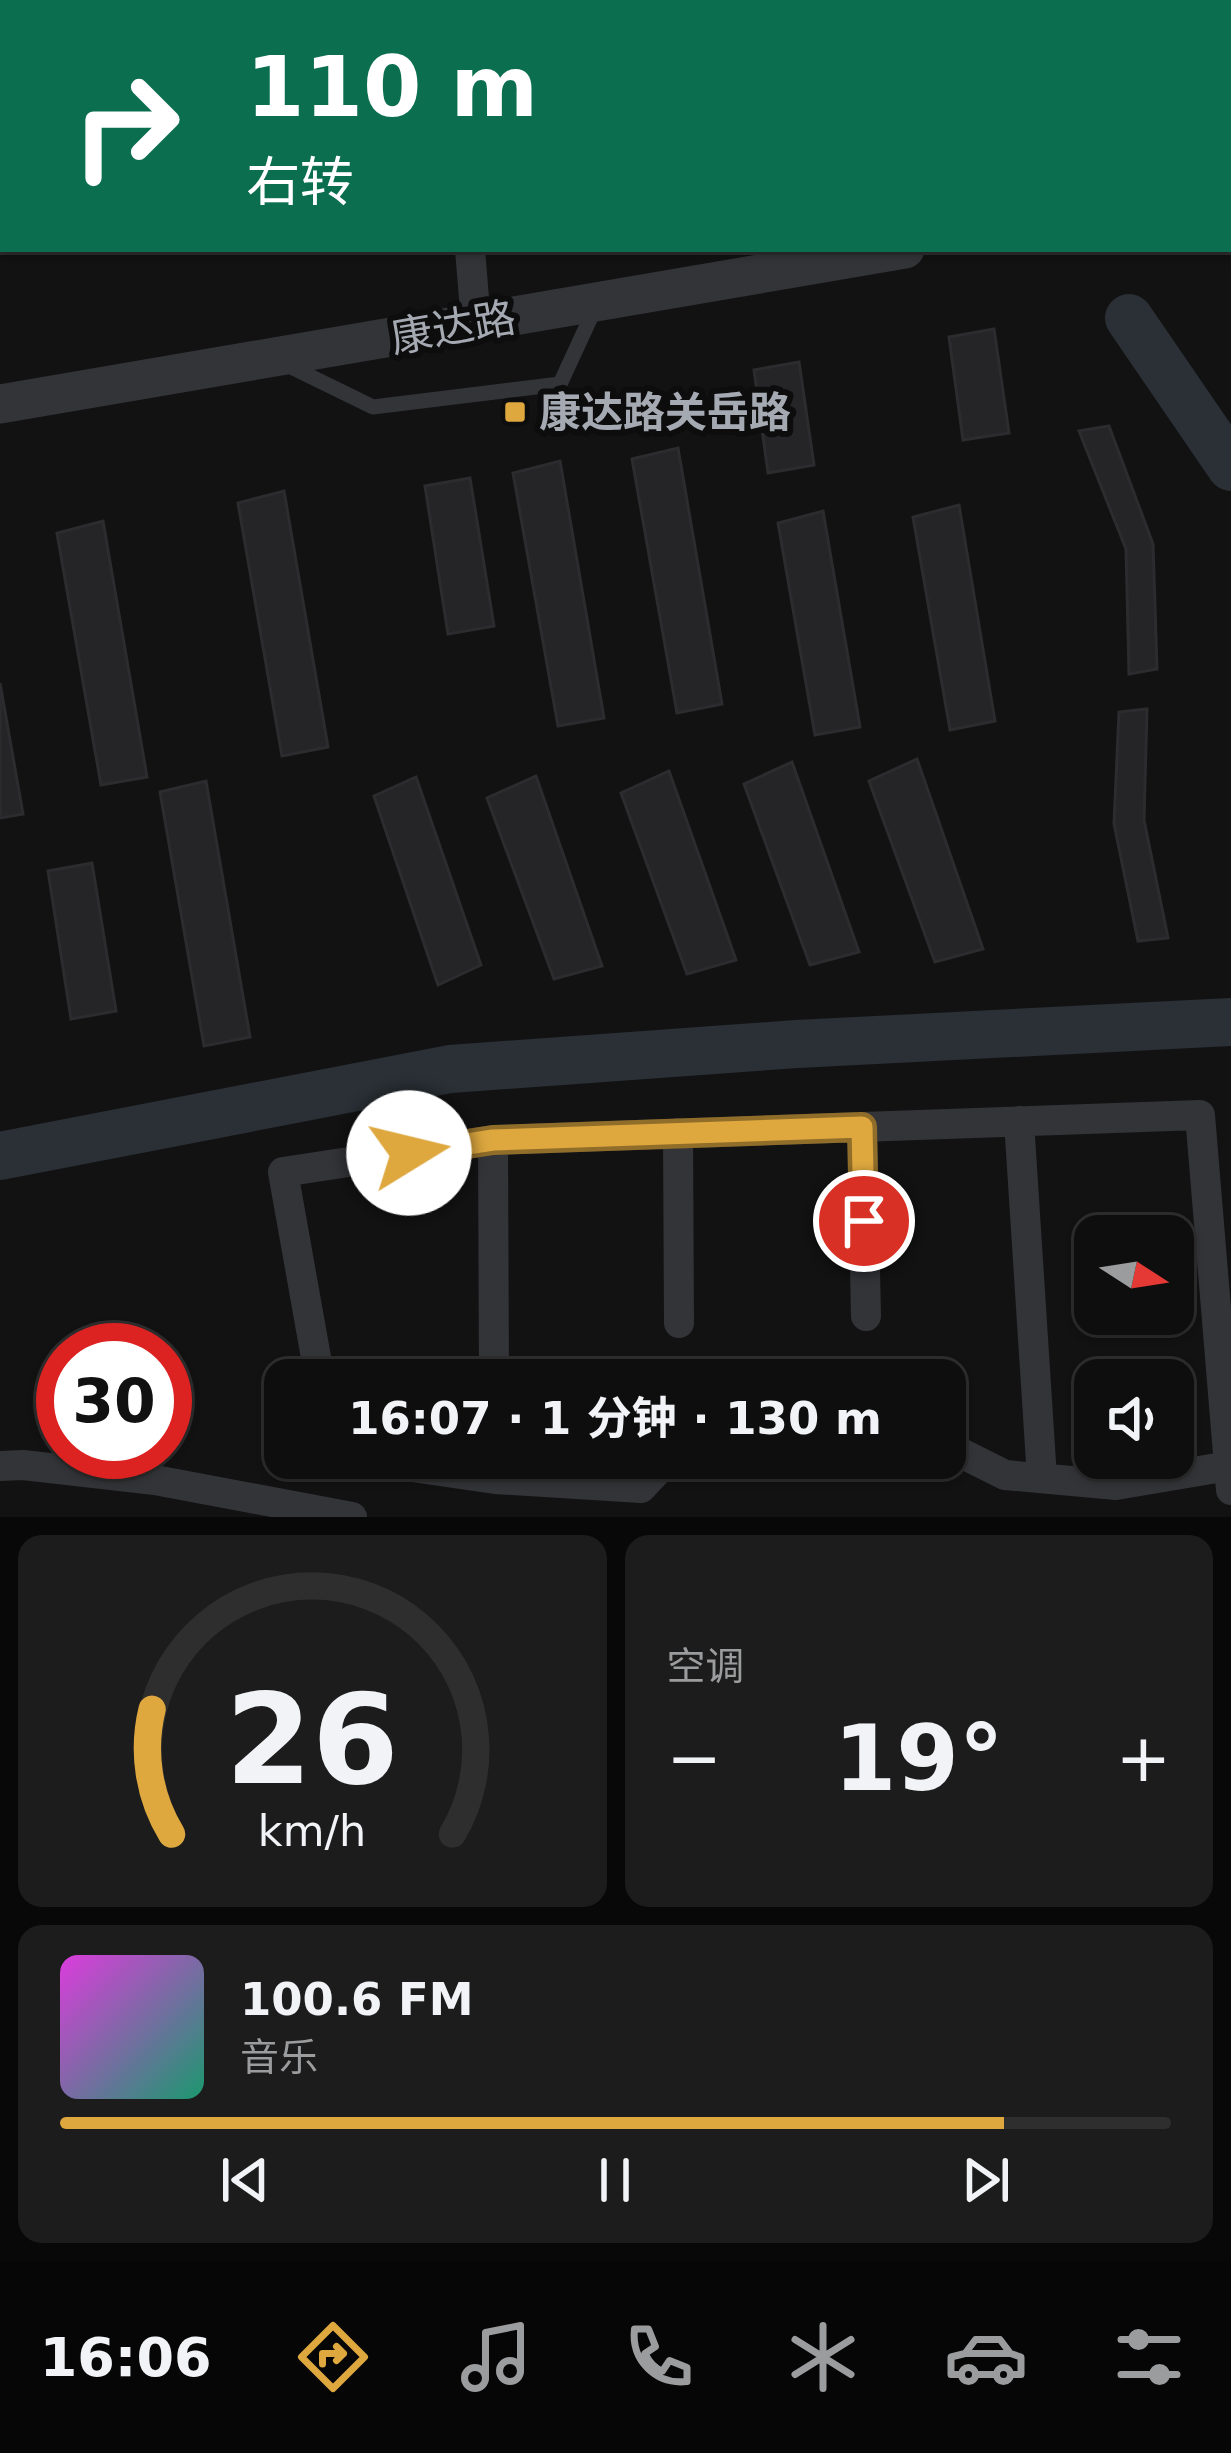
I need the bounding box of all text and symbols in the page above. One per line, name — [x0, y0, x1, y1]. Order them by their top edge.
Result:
text: 110 m — [246, 38, 538, 136]
icon: right — [48, 48, 204, 204]
text: 右转 — [246, 151, 354, 214]
street label: 康达路 — [387, 292, 519, 363]
place label: 康达路关岳路 — [539, 388, 791, 437]
marker: 康达路关岳路 — [502, 399, 528, 425]
position arrow — [346, 1090, 472, 1216]
pin — [813, 1170, 915, 1272]
icon: arrive — [831, 1188, 897, 1254]
north arrow — [1074, 1215, 1194, 1335]
map controls — [1074, 1215, 1194, 1479]
speed limit sign: 30 — [36, 1323, 192, 1479]
button: sound — [1074, 1359, 1194, 1479]
text: 16:07 · 1 分钟 · 130 m — [348, 1392, 882, 1445]
text: 空调 — [667, 1644, 745, 1689]
text: 26 — [225, 1667, 399, 1812]
text: 19° — [834, 1706, 1004, 1811]
text: − — [667, 1720, 722, 1797]
text: + — [1116, 1720, 1171, 1797]
text: km/h — [258, 1806, 366, 1856]
text: 100.6 FM — [240, 1973, 474, 2026]
text: 音乐 — [240, 2035, 318, 2080]
icon: previous — [212, 2147, 278, 2213]
icon: pause — [582, 2147, 648, 2213]
icon: next — [953, 2147, 1019, 2213]
icon: directions — [291, 2315, 375, 2399]
icon: music — [454, 2315, 538, 2399]
icon: phone — [617, 2315, 701, 2399]
icon: climate — [781, 2315, 865, 2399]
icon: car — [944, 2315, 1028, 2399]
icon: filters — [1107, 2315, 1191, 2399]
text: 16:06 — [40, 2326, 212, 2389]

